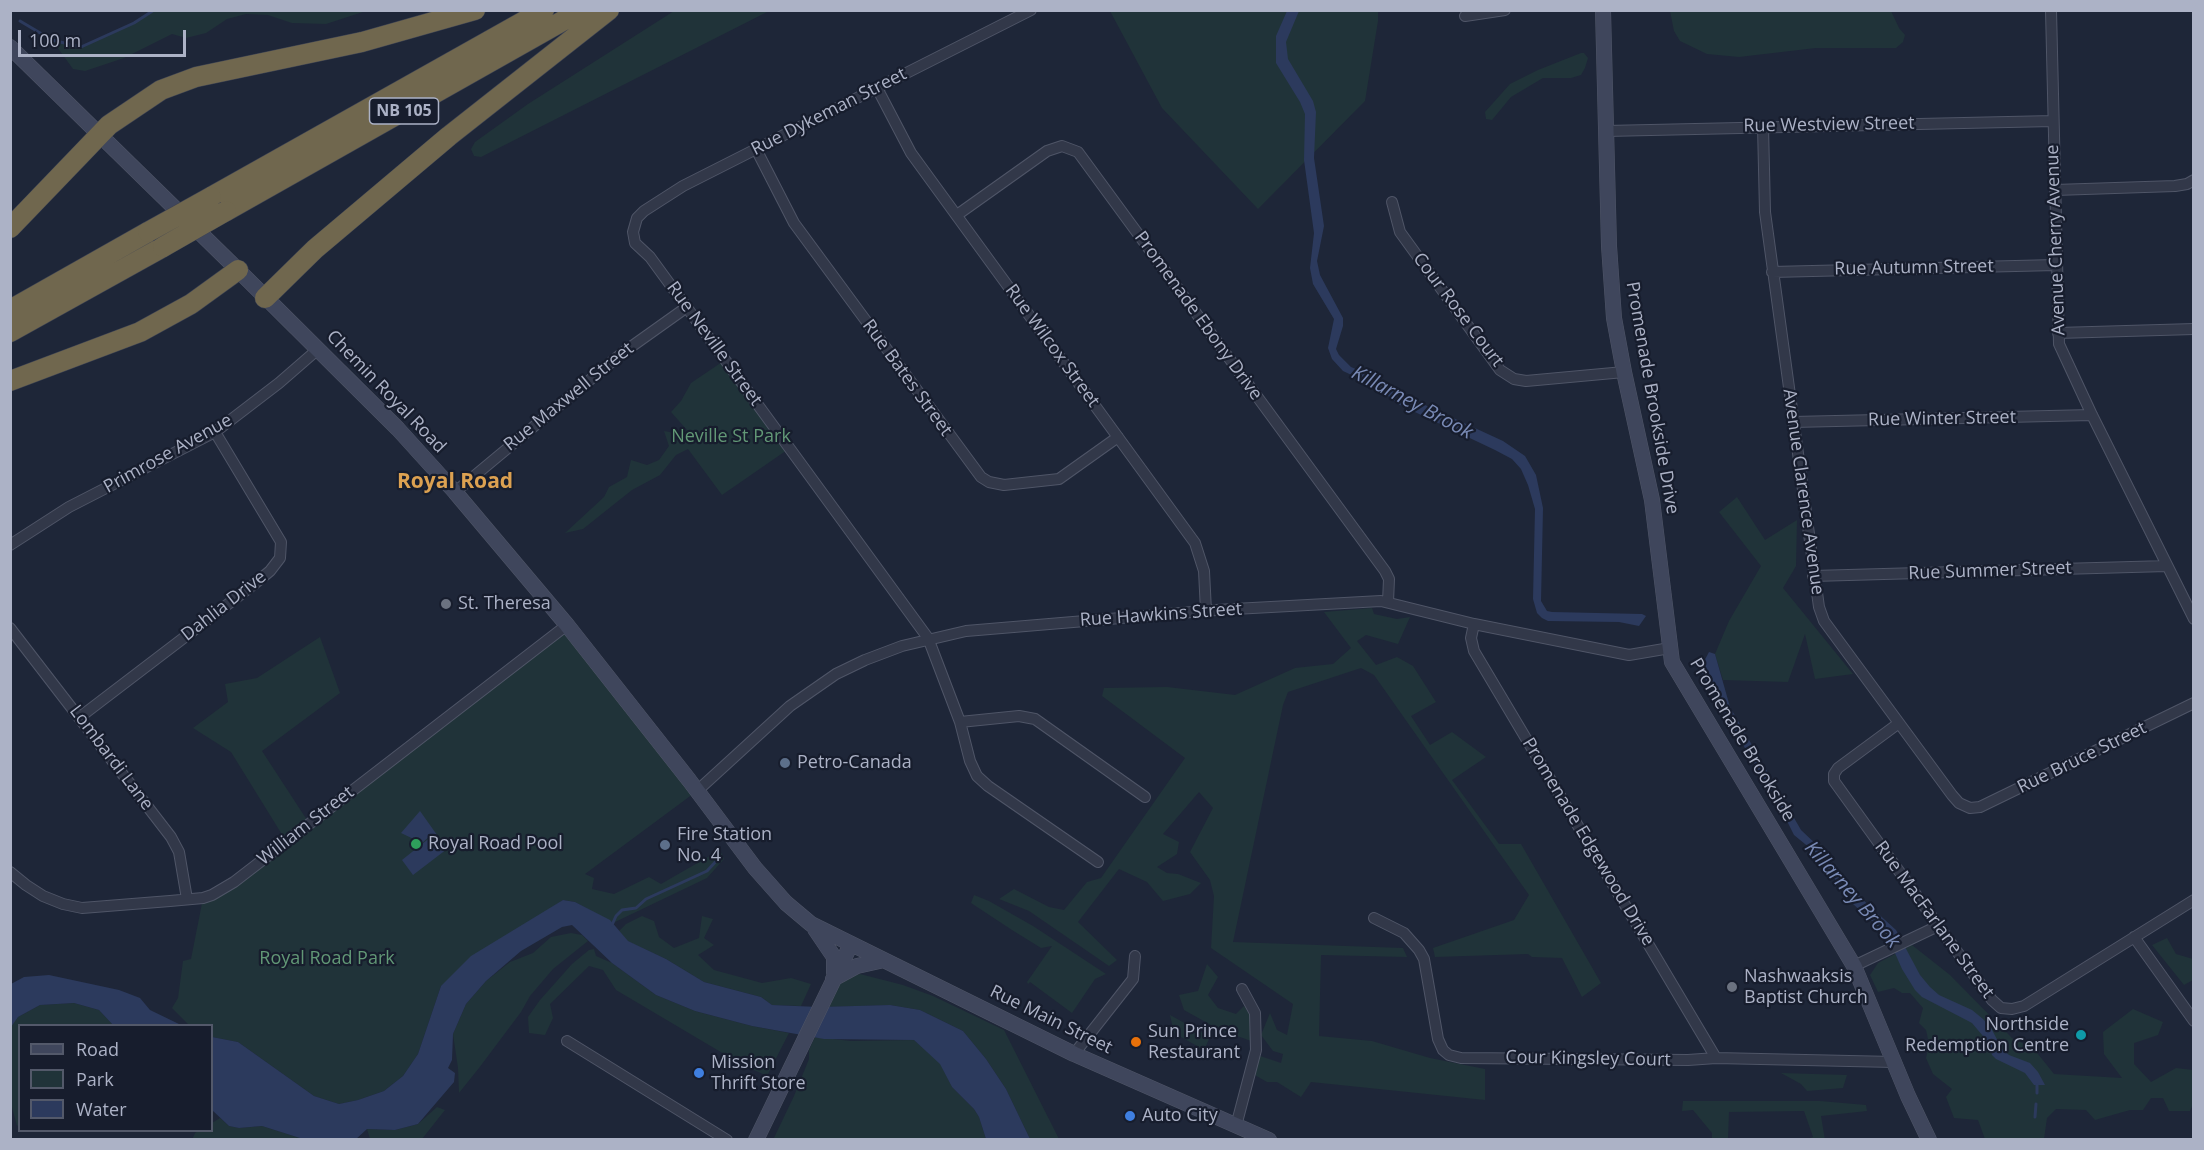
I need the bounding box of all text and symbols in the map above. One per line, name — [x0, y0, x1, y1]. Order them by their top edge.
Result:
scale bar — [21, 18, 189, 56]
text: 100 m — [29, 28, 81, 52]
street label: Rue Dykeman Street — [748, 64, 910, 160]
road number: NB 105 — [370, 98, 438, 124]
street label: Rue Westview Street — [1743, 113, 1915, 137]
street label: Avenue Cherry Avenue — [2042, 144, 2070, 336]
street label: Promenade Ebony Drive — [1130, 227, 1266, 405]
street label: Cour Rose Court — [1408, 249, 1508, 371]
street label: Rue Autumn Street — [1834, 256, 1994, 280]
street label: Rue Neville Street — [662, 278, 766, 410]
street label: Rue Wilcox Street — [1000, 280, 1104, 412]
street label: Promenade Brookside Drive — [1621, 280, 1683, 516]
street label: Rue Bates Street — [858, 316, 956, 440]
street label: Chemin Royal Road — [322, 326, 450, 458]
street label: Rue Maxwell Street — [500, 338, 638, 456]
water label: Killarney Brook — [1347, 361, 1477, 445]
street label: Avenue Clarence Avenue — [1778, 388, 1828, 596]
street label: Rue Winter Street — [1868, 407, 2016, 431]
street label: Primrose Avenue — [100, 410, 236, 498]
park label: Neville St Park — [671, 426, 791, 448]
district label: Royal Road — [397, 469, 513, 495]
street label: Rue Summer Street — [1908, 557, 2072, 585]
street label: Dahlia Drive — [177, 566, 271, 646]
place label: St. Theresa — [458, 593, 551, 615]
marker: St. Theresa — [439, 597, 453, 611]
street label: Rue Hawkins Street — [1079, 599, 1243, 631]
street label: Promenade Brookside — [1685, 654, 1799, 826]
street label: Lombardi Lane — [64, 701, 158, 815]
street label: Rue Bruce Street — [2014, 717, 2150, 799]
street label: Promenade Edgewood Drive — [1517, 734, 1659, 950]
place label: Petro-Canada — [797, 752, 912, 774]
marker: Petro-Canada — [778, 756, 792, 770]
street label: William Street — [253, 782, 359, 870]
place label: Fire Station No. 4 — [677, 824, 772, 866]
place label: Royal Road Pool — [428, 833, 563, 855]
marker: Royal Road Pool — [409, 837, 423, 851]
water label: Killarney Brook — [1799, 837, 1905, 953]
street label: Rue MacFarlane Street — [1870, 837, 1998, 1003]
marker: Fire Station No. 4 — [658, 838, 672, 852]
park label: Royal Road Park — [259, 948, 395, 970]
place label: Nashwaaksis Baptist Church — [1744, 966, 1868, 1008]
marker: Nashwaaksis Baptist Church — [1725, 980, 1739, 994]
street label: Rue Main Street — [986, 981, 1116, 1059]
place label: Northside Redemption Centre — [1905, 1014, 2069, 1056]
place label: Sun Prince Restaurant — [1148, 1021, 1240, 1064]
legend — [18, 1024, 213, 1132]
marker: Northside Redemption Centre — [2074, 1028, 2088, 1042]
marker: Sun Prince Restaurant — [1129, 1035, 1143, 1049]
text: Road — [76, 1037, 119, 1061]
street label: Cour Kingsley Court — [1505, 1047, 1671, 1071]
place label: Mission Thrift Store — [711, 1052, 806, 1094]
marker: Mission Thrift Store — [692, 1066, 706, 1080]
text: Park — [76, 1067, 114, 1091]
text: Water — [76, 1097, 127, 1121]
place label: Auto City — [1142, 1105, 1218, 1127]
marker: Auto City — [1123, 1109, 1137, 1123]

